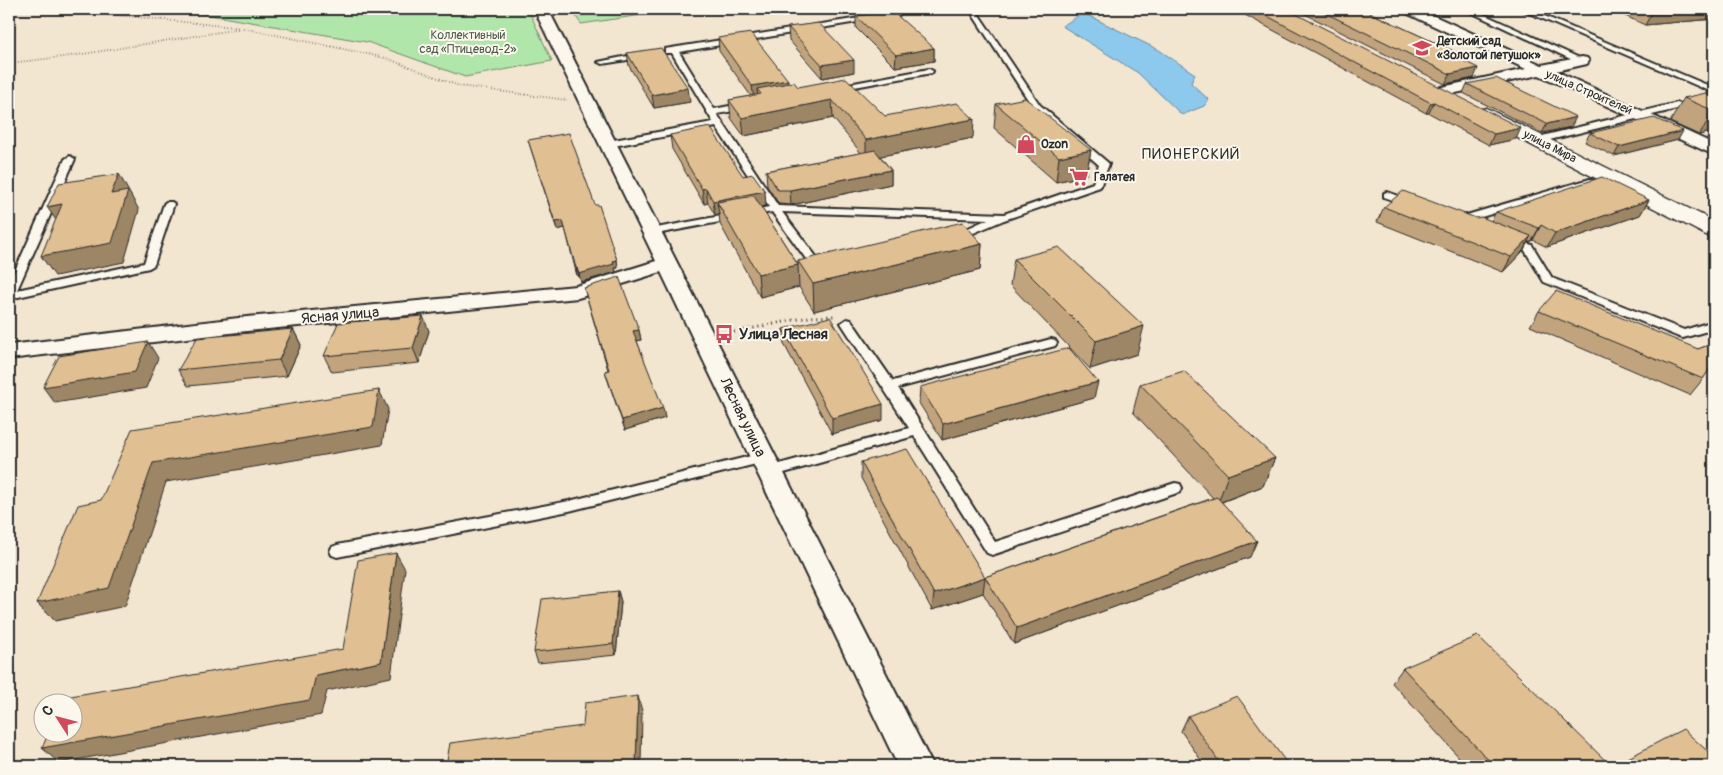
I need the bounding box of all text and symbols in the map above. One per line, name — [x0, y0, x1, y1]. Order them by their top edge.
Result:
park label: Коллективный сад «Птицевод-2» — [420, 28, 516, 57]
place label: Детский сад «Золотой петушок» — [1436, 34, 1541, 63]
school or university icon: Детский сад «Золотой петушок» — [1411, 37, 1433, 59]
street label: улица Строителей — [1542, 66, 1635, 118]
street label: улица Мира — [1520, 126, 1579, 166]
shop icon: Ozon — [1015, 133, 1037, 155]
place label: Ozon — [1041, 137, 1068, 152]
district label: ПИОНЕРСКИЙ — [1142, 145, 1240, 164]
supermarket icon: Галатея — [1068, 166, 1090, 188]
place label: Галатея — [1094, 170, 1135, 185]
street label: Ясная улица — [300, 303, 380, 328]
bus stop icon: Улица Лесная — [713, 323, 735, 345]
place label: Улица Лесная — [739, 325, 828, 344]
street label: Лесная улица — [715, 373, 770, 460]
north arrow — [32, 692, 82, 742]
text: С — [38, 702, 58, 719]

